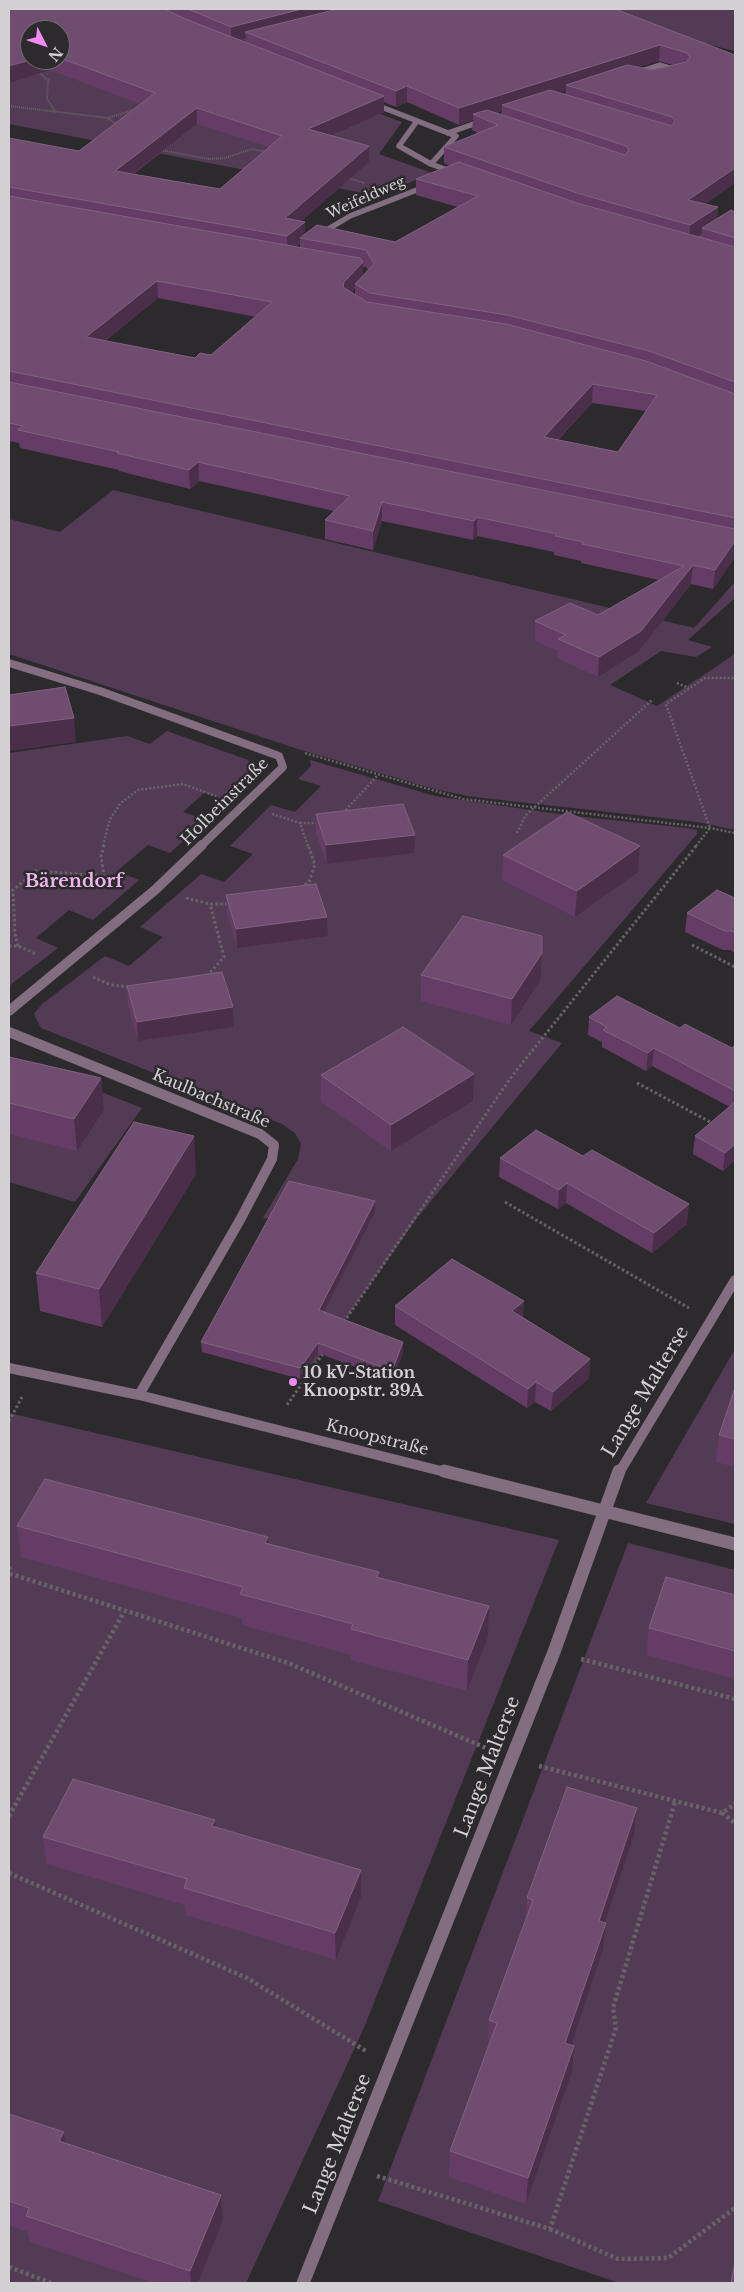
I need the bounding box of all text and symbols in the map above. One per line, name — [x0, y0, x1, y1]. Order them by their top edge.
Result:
north arrow — [20, 20, 70, 70]
text: N — [44, 43, 67, 65]
street label: Weifeldweg — [324, 173, 408, 223]
street label: Holbeinstraße — [177, 754, 273, 850]
district label: Bärendorf — [25, 871, 123, 893]
street label: Kaulbachstraße — [149, 1066, 273, 1132]
street label: Lange Malterse — [598, 1322, 694, 1462]
place label: 10 kV-Station Knoopstr. 39A — [303, 1363, 423, 1401]
marker: 10 kV-Station Knoopstr. 39A — [287, 1376, 299, 1388]
street label: Knoopstraße — [324, 1416, 430, 1460]
street label: Lange Malterse — [451, 1693, 525, 1841]
street label: Lange Malterse — [300, 2071, 376, 2217]

